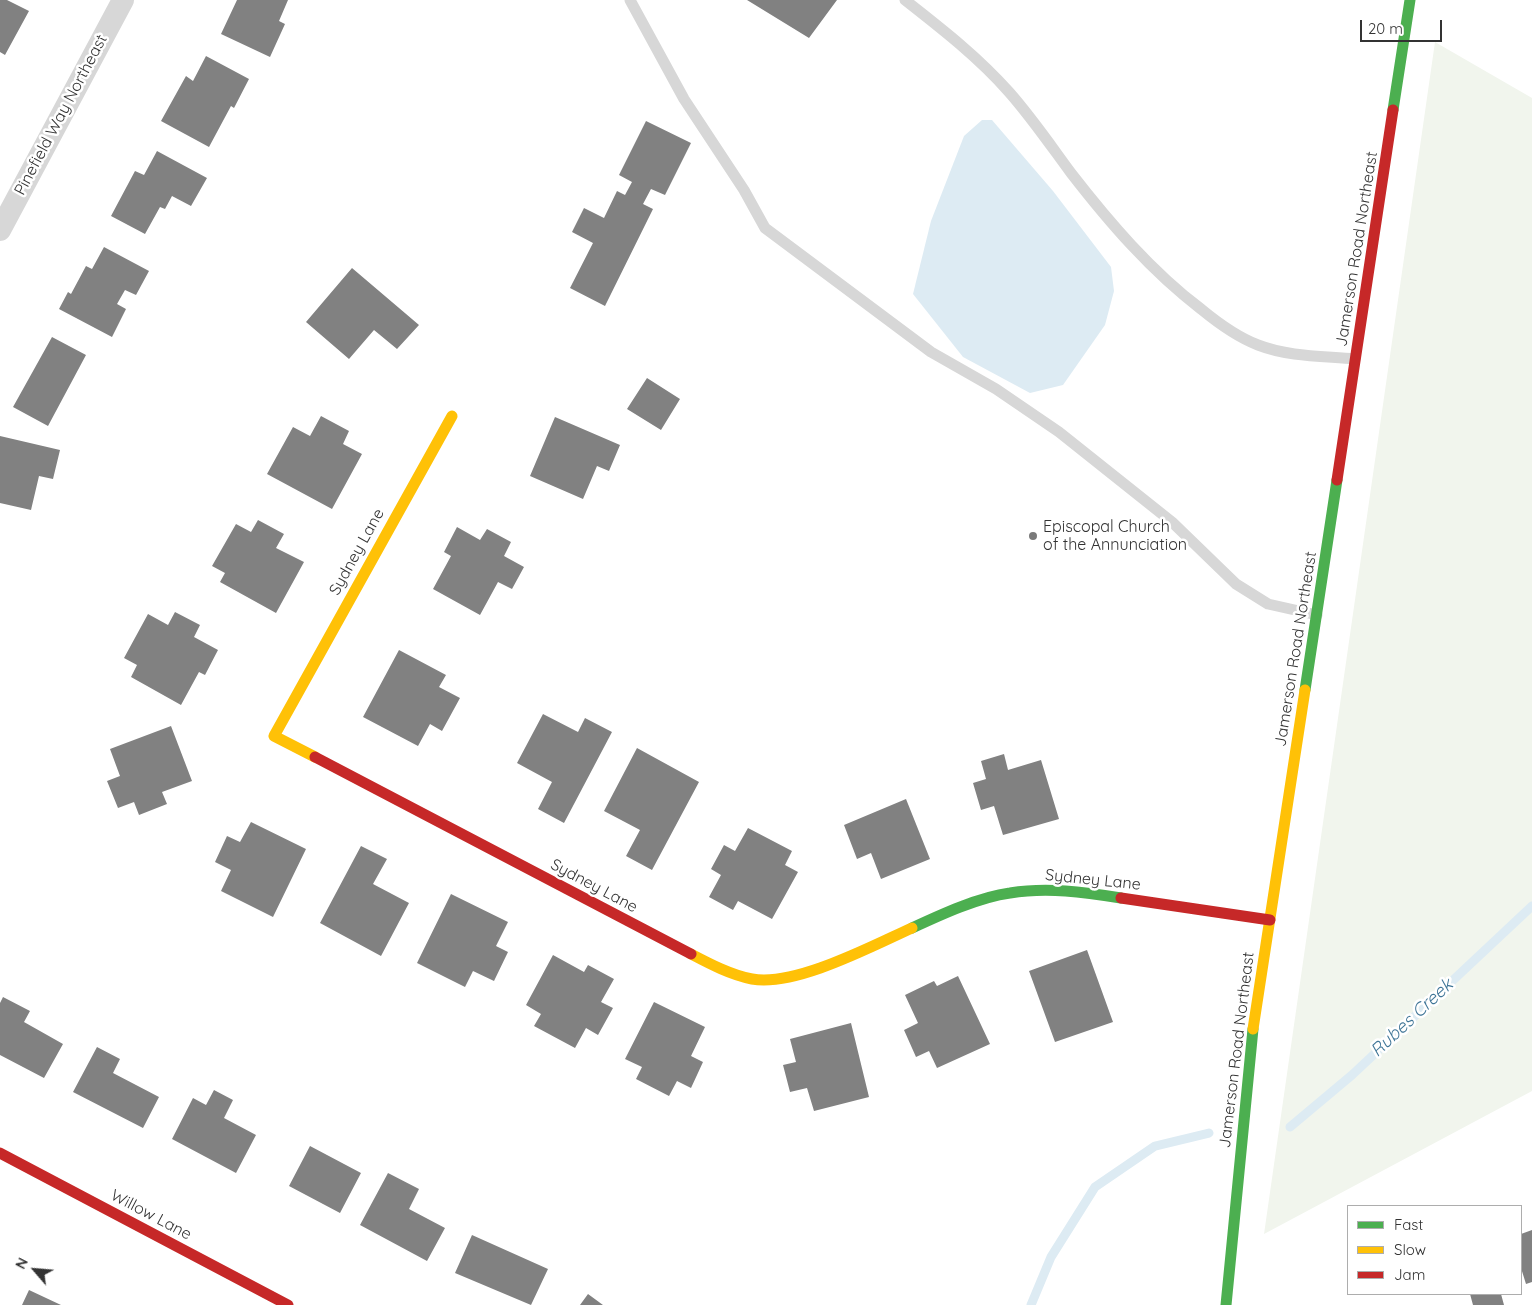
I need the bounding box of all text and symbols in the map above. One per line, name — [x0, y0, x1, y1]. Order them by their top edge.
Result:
scale bar — [1362, 10, 1444, 42]
text: 20 m — [1368, 19, 1403, 38]
street label: Pinefield Way Northeast — [10, 31, 112, 199]
street label: Jamerson Road Northeast — [1332, 150, 1382, 348]
street label: Sydney Lane — [325, 505, 389, 599]
place label: Episcopal Church of the Annunciation — [1043, 517, 1187, 555]
marker: Episcopal Church of the Annunciation — [1027, 530, 1039, 542]
street label: Jamerson Road Northeast — [1271, 550, 1321, 748]
street label: Sydney Lane — [547, 855, 641, 917]
street label: Sydney Lane — [1044, 865, 1142, 895]
street label: Jamerson Road Northeast — [1215, 951, 1259, 1149]
water label: Rubes Creek — [1366, 974, 1458, 1062]
street label: Willow Lane — [107, 1186, 195, 1244]
legend — [1347, 1205, 1522, 1295]
text: Fast — [1394, 1215, 1423, 1234]
text: Slow — [1394, 1240, 1426, 1259]
north arrow — [10, 1245, 60, 1295]
text: N — [11, 1255, 32, 1272]
text: Jam — [1394, 1265, 1425, 1284]

